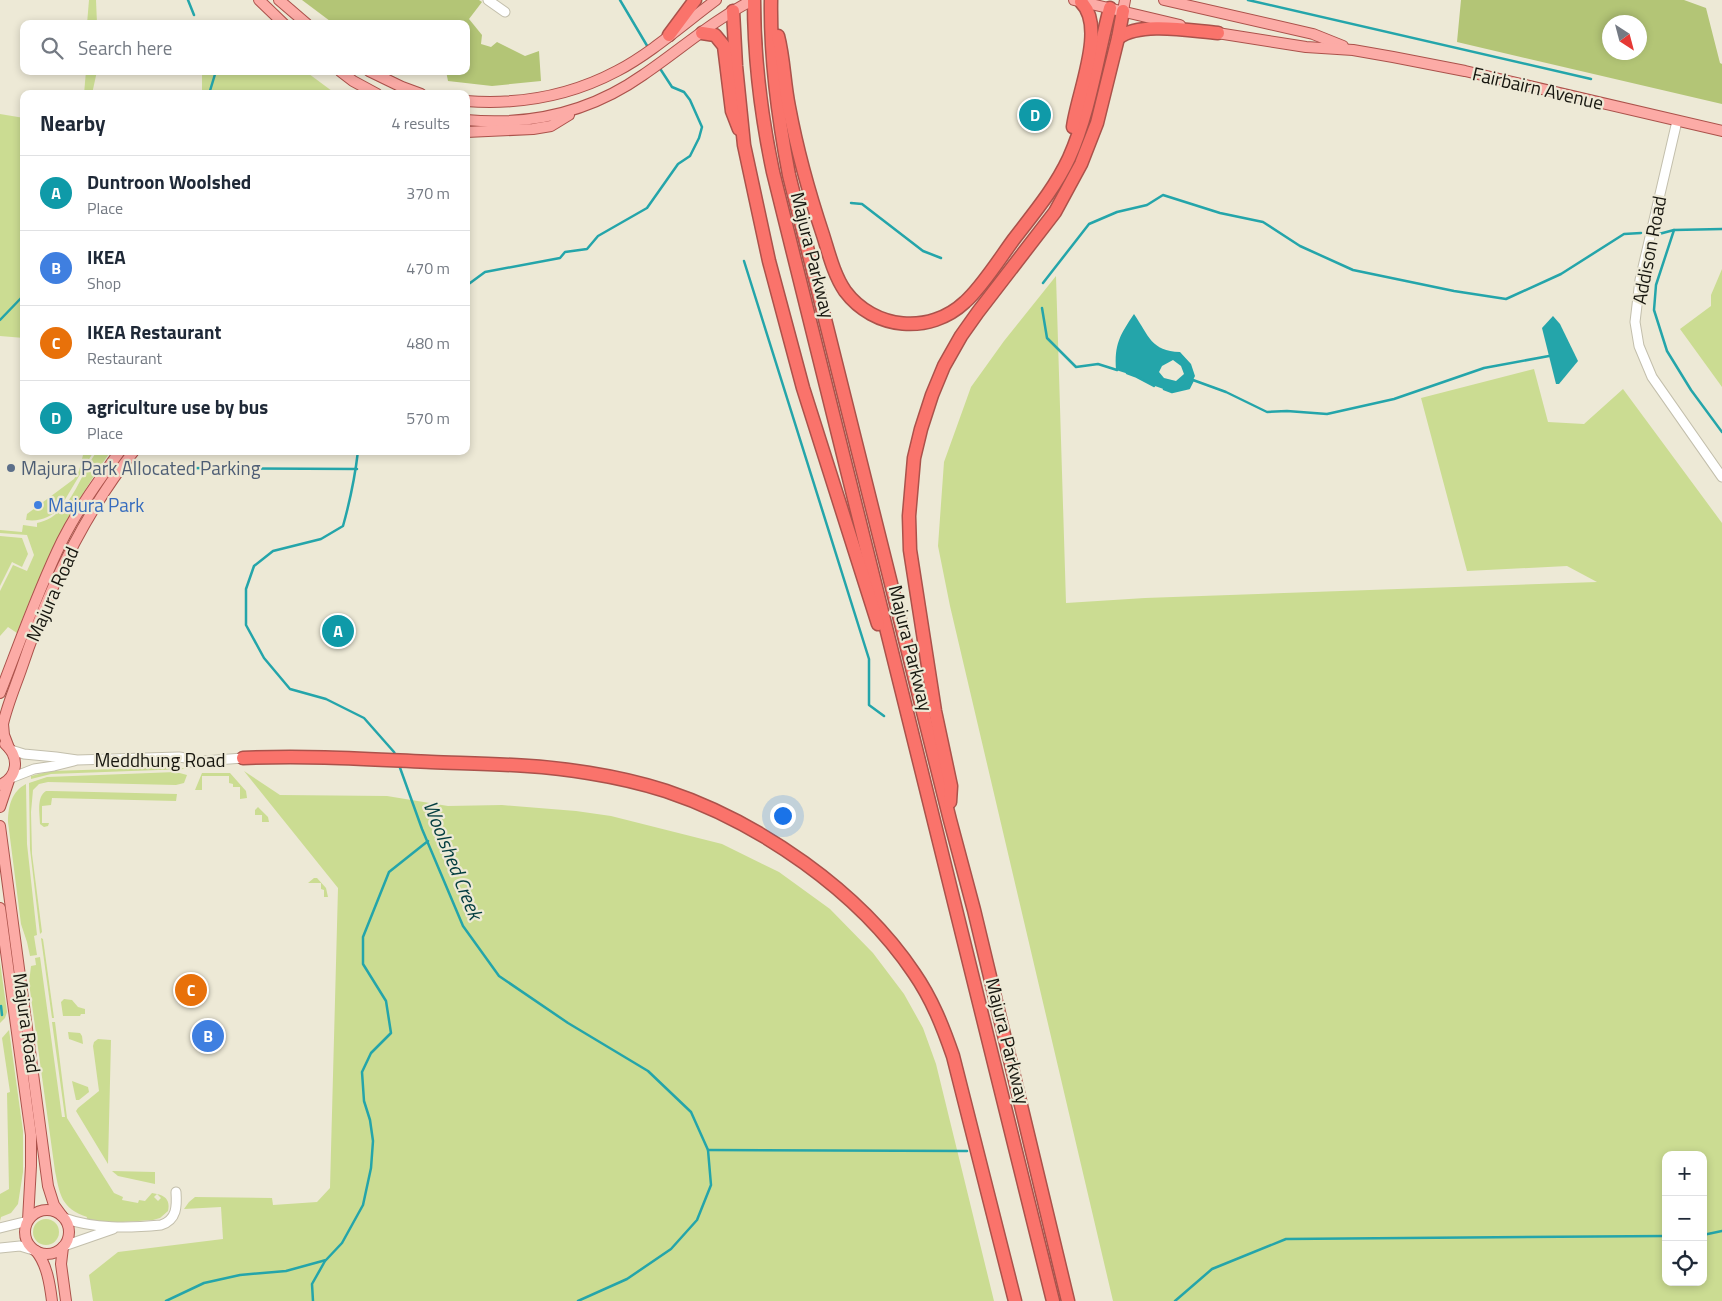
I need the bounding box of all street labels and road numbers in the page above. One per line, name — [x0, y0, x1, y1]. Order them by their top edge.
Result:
street label: Fairbairn Avenue — [1470, 58, 1607, 117]
street label: Majura Parkway — [784, 189, 843, 321]
street label: Addison Road — [1624, 193, 1673, 307]
street label: Majura Road — [18, 542, 85, 646]
street label: Majura Parkway — [882, 582, 941, 714]
street label: Meddhung Road — [94, 745, 226, 774]
street label: Majura Road — [6, 971, 49, 1075]
street label: Majura Parkway — [979, 975, 1038, 1107]

